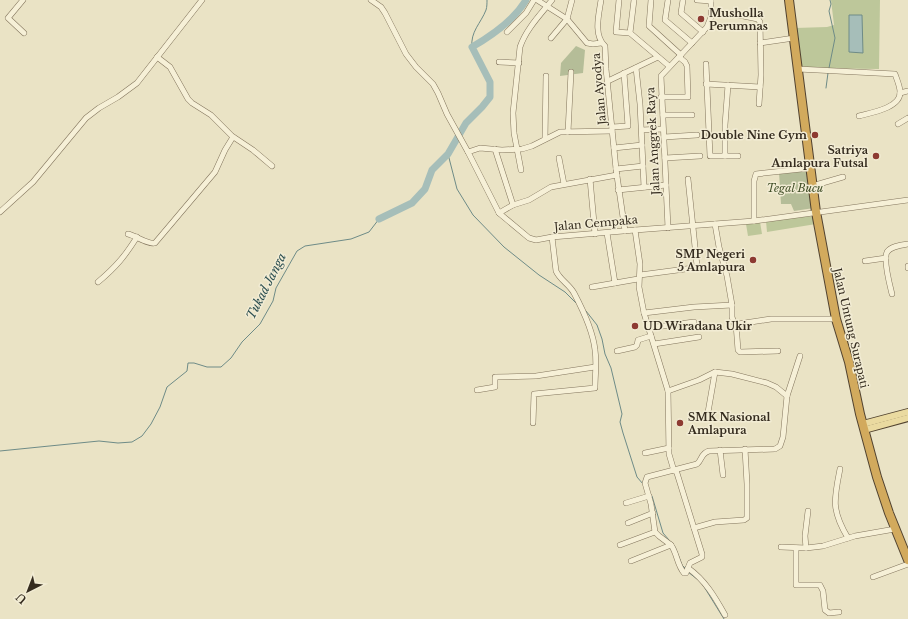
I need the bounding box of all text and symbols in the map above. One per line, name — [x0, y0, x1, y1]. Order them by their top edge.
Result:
place label: Musholla Perumnas — [709, 6, 768, 33]
marker: Musholla Perumnas — [696, 14, 706, 24]
street label: Jalan Ayodya — [589, 52, 609, 128]
street label: Jalan Anggrek Raya — [643, 86, 663, 197]
place label: Double Nine Gym — [701, 128, 807, 142]
marker: Double Nine Gym — [810, 130, 820, 140]
place label: Satriya Amlapura Futsal — [771, 143, 869, 170]
marker: Satriya Amlapura Futsal — [871, 151, 881, 161]
park label: Tegal Bucu — [767, 181, 824, 195]
street label: Jalan Cempaka — [552, 212, 639, 234]
place label: SMP Negeri 5 Amlapura — [676, 247, 746, 274]
water label: Tukad Janga — [243, 250, 289, 322]
marker: SMP Negeri 5 Amlapura — [748, 255, 758, 265]
street label: Jalan Untung Surapati — [830, 264, 872, 390]
place label: UD Wiradana Ukir — [643, 319, 753, 333]
marker: UD Wiradana Ukir — [630, 321, 640, 331]
place label: SMK Nasional Amlapura — [687, 410, 771, 437]
marker: SMK Nasional Amlapura — [675, 418, 685, 428]
north arrow — [8, 571, 48, 611]
text: U — [13, 590, 30, 607]

